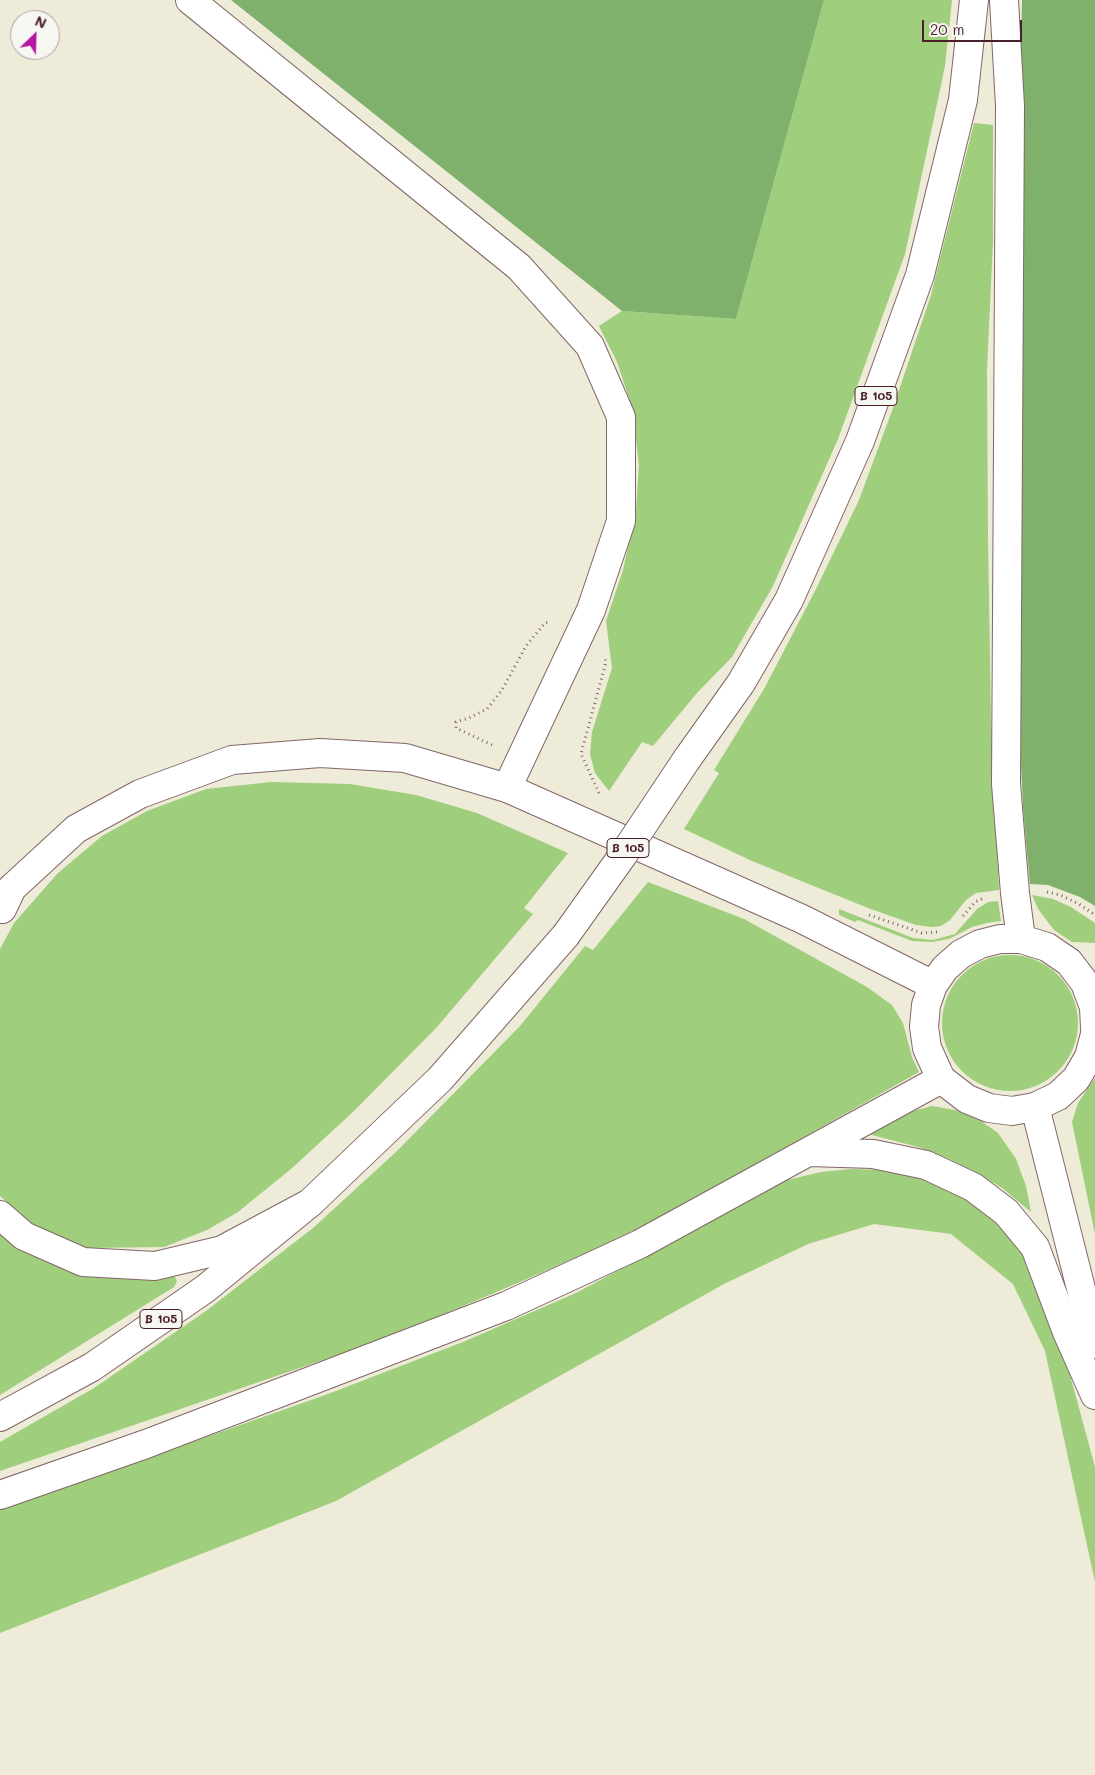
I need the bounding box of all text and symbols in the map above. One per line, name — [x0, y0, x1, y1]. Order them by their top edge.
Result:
north arrow — [10, 10, 60, 60]
scale bar — [925, 10, 1025, 42]
text: N — [32, 11, 50, 33]
text: 20 m — [930, 19, 964, 39]
road number: B 105 — [855, 386, 897, 406]
road number: B 105 — [607, 838, 649, 858]
road number: B 105 — [140, 1310, 182, 1328]

